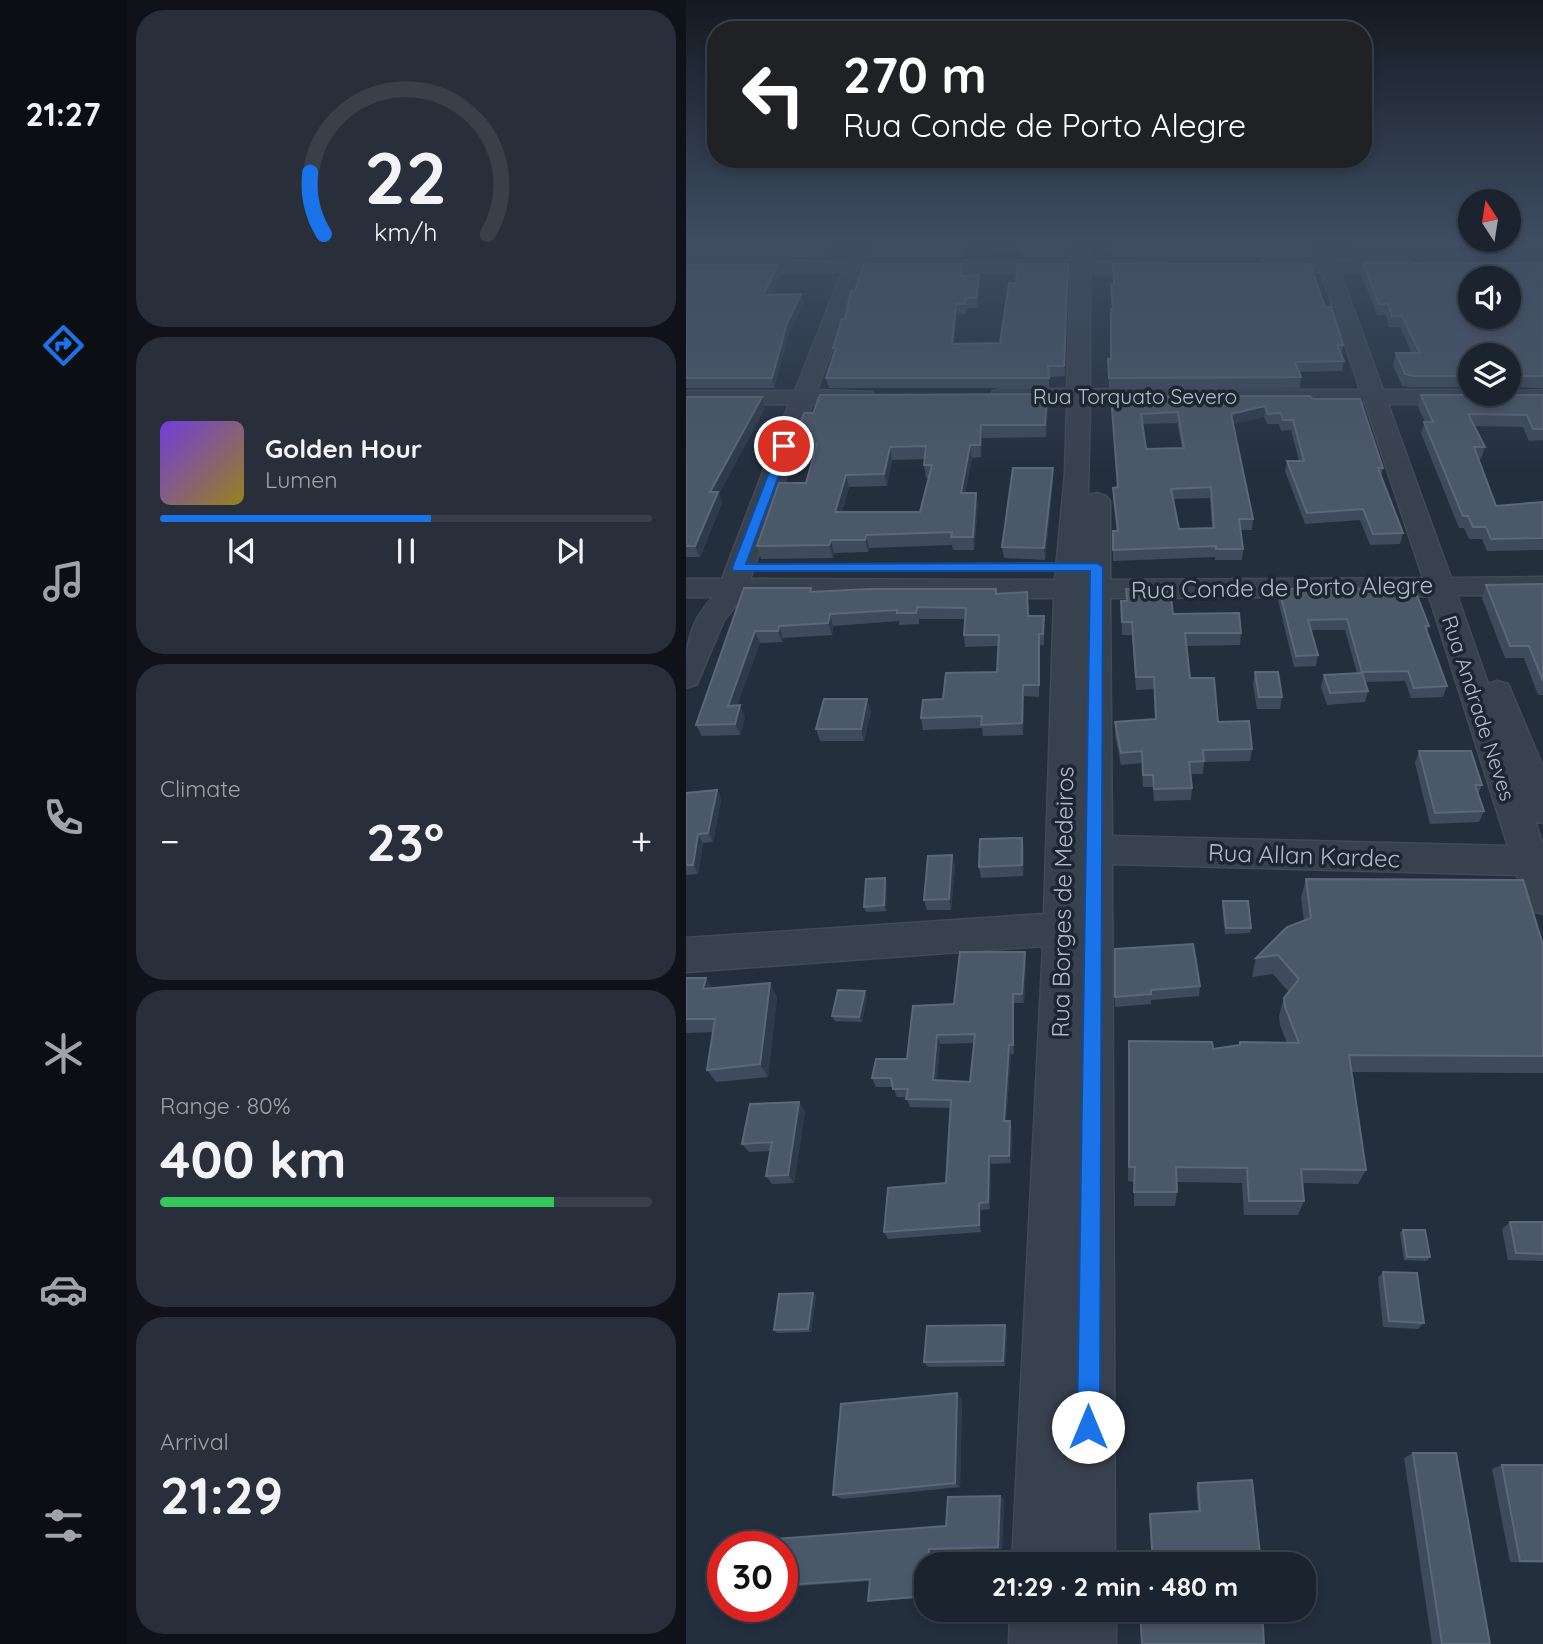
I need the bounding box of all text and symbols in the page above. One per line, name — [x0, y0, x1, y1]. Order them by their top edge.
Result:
text: 270 m — [843, 44, 987, 105]
icon: left — [728, 49, 819, 140]
text: 21:27 — [25, 94, 101, 134]
text: Rua Conde de Porto Alegre — [843, 105, 1246, 145]
text: 22 — [365, 132, 447, 223]
north arrow — [1458, 189, 1521, 252]
map controls — [1458, 189, 1521, 406]
text: km/h — [374, 216, 438, 247]
button: sound — [1458, 266, 1521, 329]
icon: directions — [39, 321, 88, 370]
button: layers — [1458, 343, 1521, 406]
street label: Rua Torquato Severo — [1033, 383, 1237, 409]
pin — [754, 416, 814, 476]
icon: arrive — [765, 427, 803, 465]
text: Golden Hour — [265, 432, 422, 465]
text: Lumen — [265, 465, 338, 494]
icon: previous — [223, 532, 261, 570]
icon: pause — [387, 532, 425, 570]
icon: next — [551, 532, 589, 570]
icon: music — [39, 557, 88, 606]
street label: Rua Conde de Porto Alegre — [1131, 569, 1433, 605]
street label: Rua Andrade Neves — [1437, 612, 1521, 804]
street label: Rua Borges de Medeiros — [1045, 766, 1079, 1038]
text: Climate — [160, 774, 241, 803]
icon: phone — [39, 793, 88, 842]
text: 23° — [366, 809, 444, 874]
text: − — [160, 817, 180, 865]
text: + — [631, 817, 652, 865]
street label: Rua Allan Kardec — [1207, 837, 1401, 873]
icon: climate — [39, 1029, 88, 1078]
text: Range · 80% — [160, 1091, 291, 1120]
text: 400 km — [160, 1126, 347, 1191]
icon: car — [39, 1265, 88, 1314]
position arrow — [1051, 1390, 1125, 1464]
text: Arrival — [160, 1427, 229, 1456]
text: 21:29 — [160, 1462, 283, 1527]
icon: filters — [39, 1501, 88, 1550]
speed limit sign: 30 — [707, 1531, 798, 1622]
text: 21:29 · 2 min · 480 m — [992, 1570, 1238, 1603]

